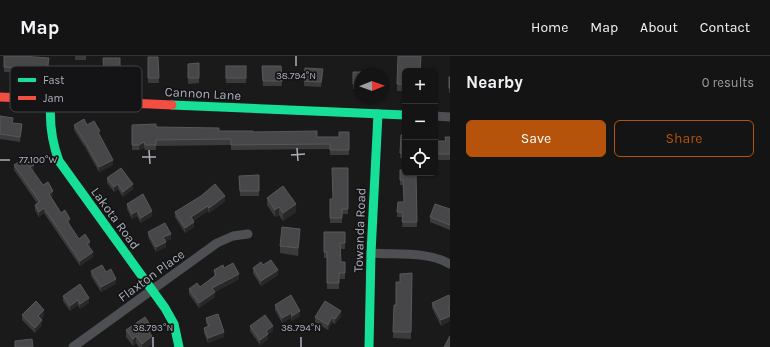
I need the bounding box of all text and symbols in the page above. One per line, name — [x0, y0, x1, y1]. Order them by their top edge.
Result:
text: Map — [20, 17, 59, 39]
text: Home — [531, 19, 568, 36]
text: Map — [590, 19, 618, 36]
text: About — [640, 19, 678, 36]
text: Contact — [700, 19, 750, 36]
legend — [10, 66, 142, 112]
north arrow — [354, 68, 390, 104]
map controls — [402, 68, 438, 176]
button: + — [402, 68, 438, 104]
text: 38.794°N — [276, 70, 316, 82]
text: Nearby — [466, 72, 523, 92]
text: Fast — [43, 74, 64, 87]
text: 0 results — [702, 75, 754, 90]
street label: Cannon Lane — [164, 84, 242, 103]
text: Jam — [43, 92, 64, 105]
button: − — [402, 104, 438, 140]
button: Save — [466, 120, 606, 157]
button: Share — [614, 120, 754, 157]
button: locate — [402, 140, 438, 176]
text: 77.100°W — [19, 154, 57, 166]
street label: Lakota Road — [88, 184, 143, 252]
street label: Towanda Road — [351, 187, 368, 273]
street label: Flaxton Place — [115, 246, 188, 305]
text: 38.793°N — [133, 322, 173, 334]
text: 38.794°N — [281, 322, 321, 334]

